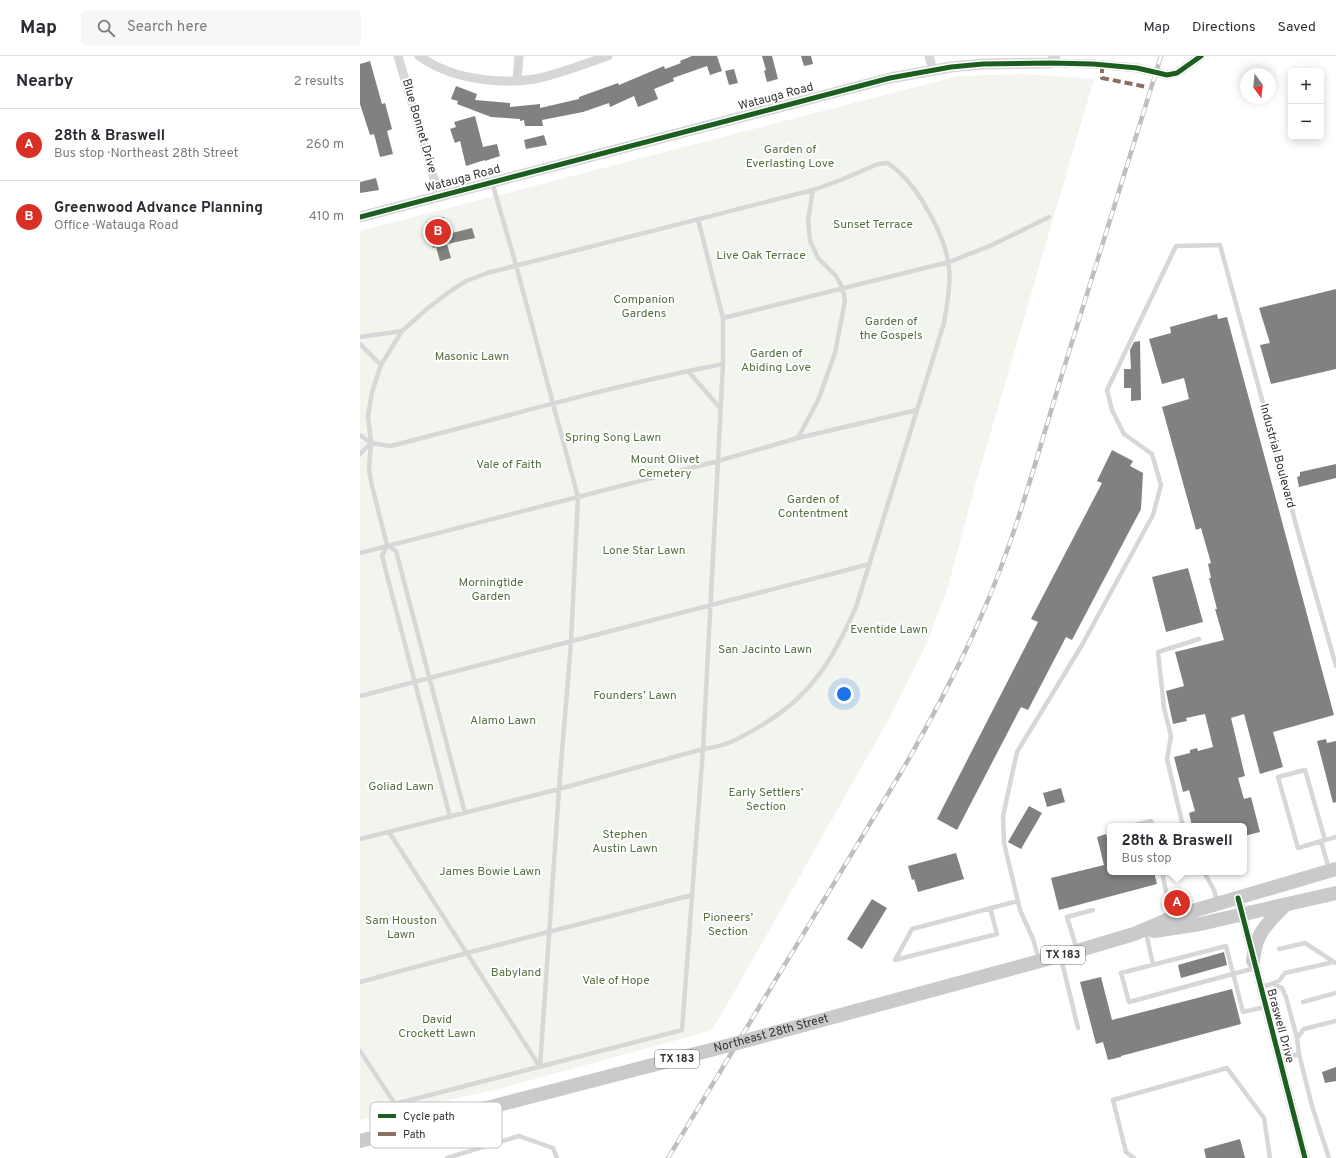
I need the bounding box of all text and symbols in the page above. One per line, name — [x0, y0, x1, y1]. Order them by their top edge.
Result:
search box — [81, 10, 361, 46]
text: Map — [20, 16, 57, 40]
icon: search — [95, 17, 117, 39]
text: Search here — [127, 18, 207, 37]
text: Map — [1144, 19, 1170, 36]
text: Directions — [1192, 19, 1256, 36]
text: Saved — [1278, 19, 1316, 36]
north arrow — [1240, 68, 1276, 104]
map controls — [1288, 68, 1324, 140]
button: + — [1288, 68, 1324, 104]
text: Nearby — [16, 71, 73, 93]
text: 2 results — [294, 74, 344, 90]
street label: Blue Bonnet Drive — [398, 77, 440, 175]
street label: Watauga Road — [737, 79, 815, 115]
button: − — [1288, 104, 1324, 140]
text: 28th & Braswell — [54, 127, 165, 146]
text: A — [24, 137, 34, 153]
text: 260 m — [306, 137, 344, 153]
park label: Garden of Everlasting Love — [746, 142, 834, 172]
text: Bus stop · Northeast 28th Street — [54, 146, 238, 162]
street label: Watauga Road — [424, 161, 502, 197]
text: Greenwood Advance Planning — [54, 199, 263, 218]
text: B — [25, 209, 33, 225]
text: 410 m — [309, 209, 344, 225]
pin: B — [425, 217, 451, 247]
park label: Sunset Terrace — [833, 217, 913, 233]
text: Office · Watauga Road — [54, 218, 179, 234]
park label: Live Oak Terrace — [716, 248, 806, 264]
park label: Companion Gardens — [613, 292, 675, 322]
park label: Garden of the Gospels — [859, 314, 923, 344]
park label: Garden of Abiding Love — [741, 346, 811, 376]
park label: Masonic Lawn — [435, 349, 509, 365]
street label: Industrial Boulevard — [1255, 402, 1299, 510]
park label: Spring Song Lawn — [565, 430, 661, 446]
park label: Mount Olivet Cemetery — [630, 452, 700, 482]
park label: Vale of Faith — [476, 457, 542, 473]
park label: Garden of Contentment — [778, 492, 848, 522]
park label: Lone Star Lawn — [602, 543, 686, 559]
park label: Morningtide Garden — [459, 575, 523, 605]
park label: Eventide Lawn — [850, 622, 928, 638]
park label: San Jacinto Lawn — [718, 642, 812, 658]
your location — [834, 684, 854, 704]
park label: Founders’ Lawn — [593, 688, 677, 704]
park label: Alamo Lawn — [470, 713, 536, 729]
park label: Goliad Lawn — [368, 779, 434, 795]
park label: Early Settlers’ Section — [728, 785, 804, 815]
popup — [1107, 823, 1247, 875]
park label: Stephen Austin Lawn — [592, 827, 658, 857]
text: 28th & Braswell — [1121, 832, 1233, 851]
text: Bus stop — [1121, 851, 1172, 867]
park label: James Bowie Lawn — [439, 864, 541, 880]
pin: A — [1164, 888, 1190, 918]
park label: Pioneers’ Section — [703, 910, 753, 940]
park label: Sam Houston Lawn — [365, 913, 437, 943]
road number: TX 183 — [1041, 946, 1085, 964]
park label: Babyland — [491, 965, 541, 981]
park label: Vale of Hope — [582, 973, 650, 989]
street label: Braswell Drive — [1262, 987, 1298, 1065]
street label: Northeast 28th Street — [712, 1011, 830, 1057]
park label: David Crockett Lawn — [398, 1012, 476, 1042]
road number: TX 183 — [655, 1050, 699, 1068]
legend — [370, 1102, 502, 1148]
text: Cycle path — [403, 1110, 455, 1124]
text: Path — [403, 1128, 425, 1142]

